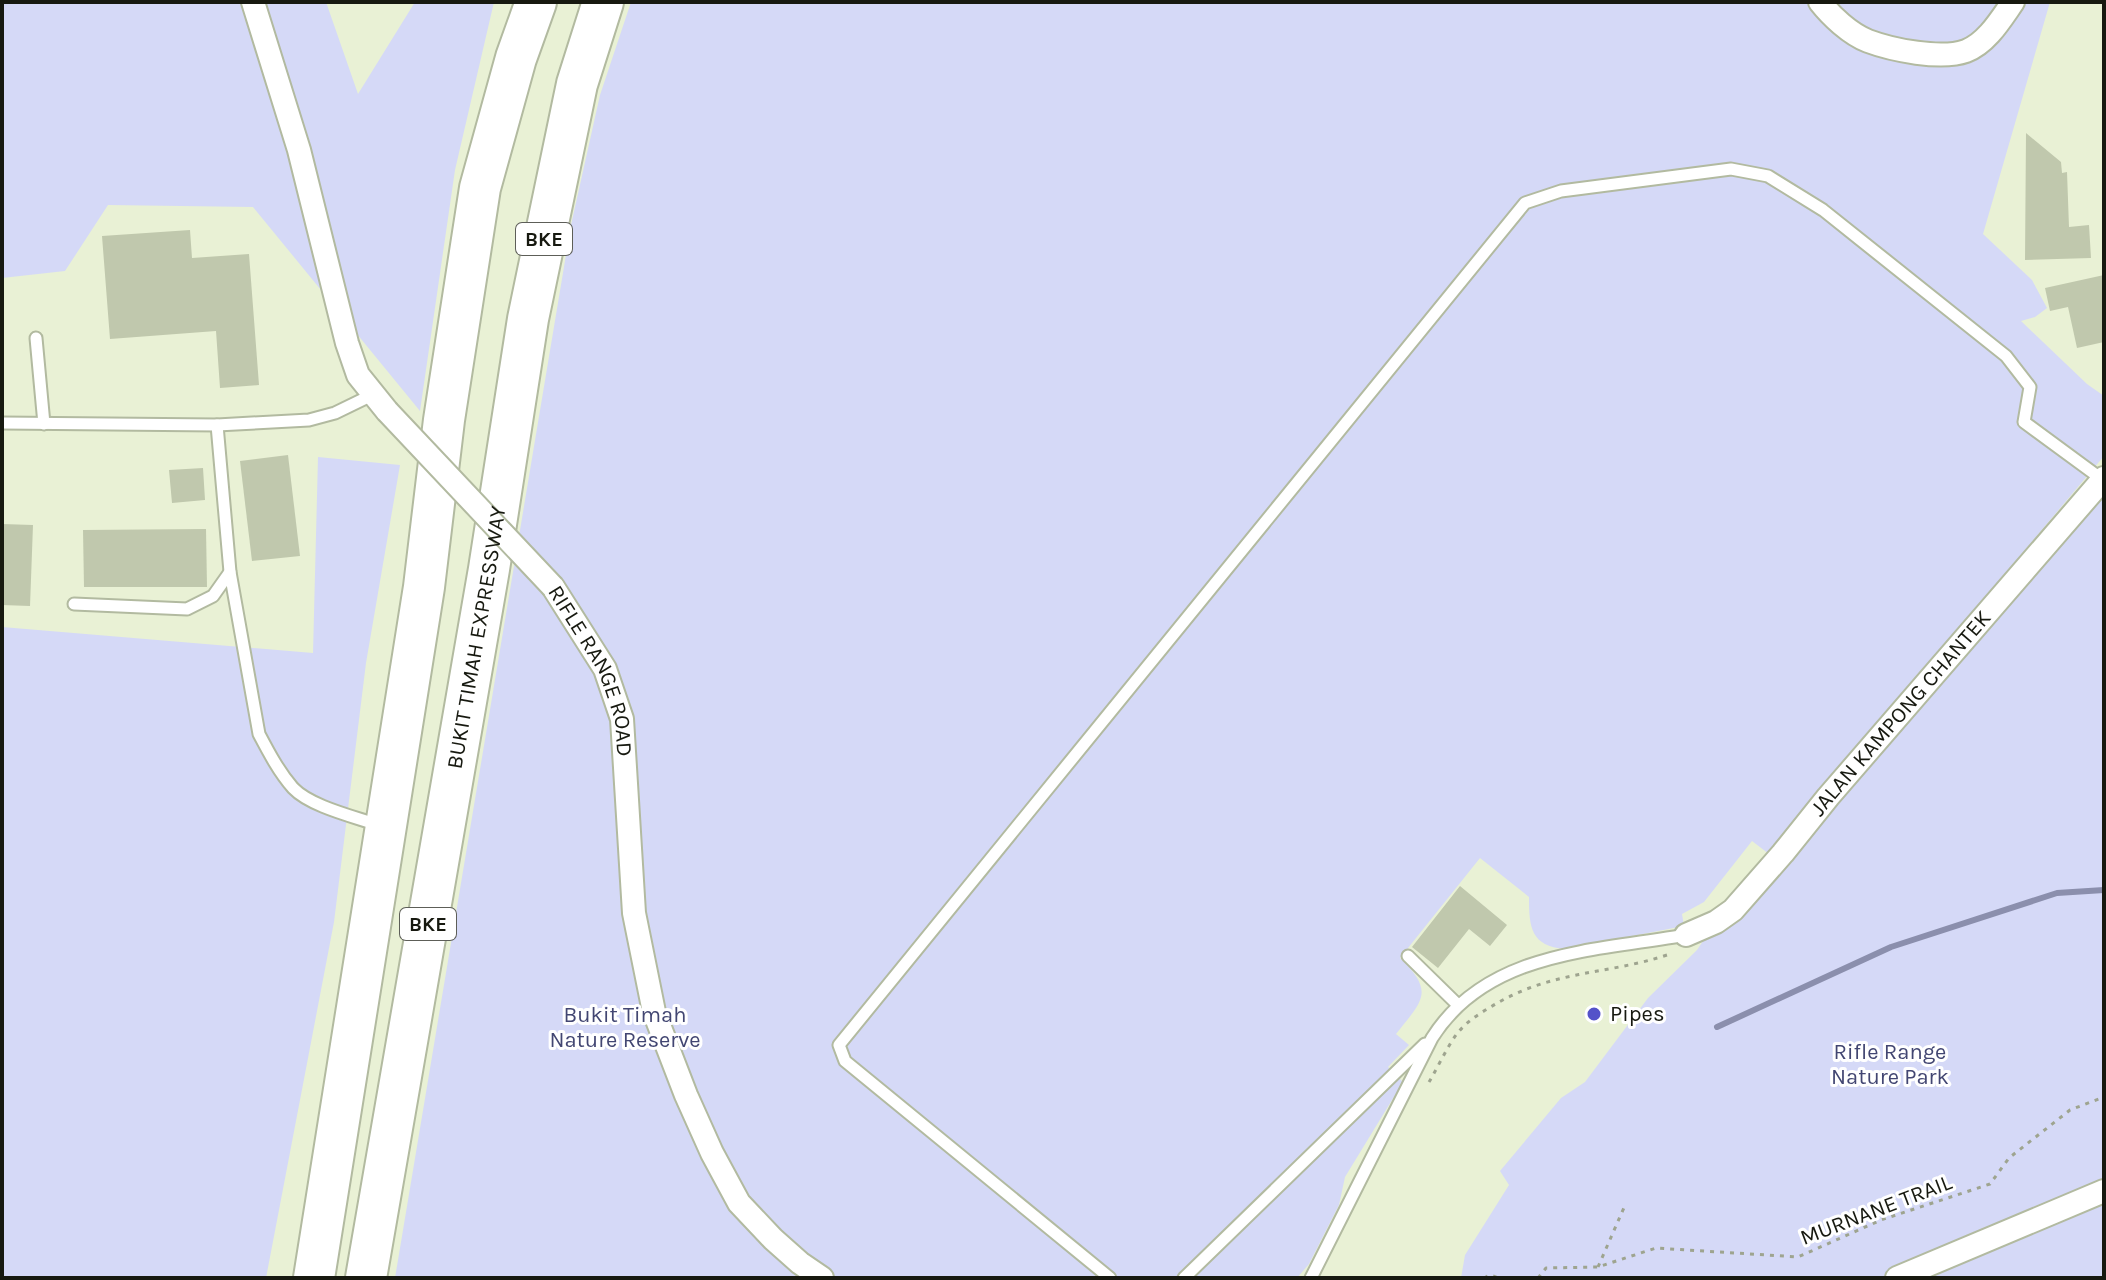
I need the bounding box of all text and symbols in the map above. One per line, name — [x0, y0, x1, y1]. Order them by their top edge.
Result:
road number: BKE — [516, 223, 572, 255]
street label: BUKIT TIMAH EXPRESSWAY — [442, 504, 512, 771]
street label: RIFLE RANGE ROAD — [542, 580, 637, 757]
street label: JALAN KAMPONG CHANTEK — [1805, 605, 1996, 821]
road number: BKE — [400, 908, 456, 940]
place label: Pipes — [1610, 1001, 1664, 1027]
park label: Bukit Timah Nature Reserve — [549, 1002, 701, 1053]
marker: Pipes — [1585, 1005, 1603, 1023]
park label: Rifle Range Nature Park — [1831, 1039, 1949, 1090]
street label: MURNANE TRAIL — [1796, 1169, 1956, 1251]

